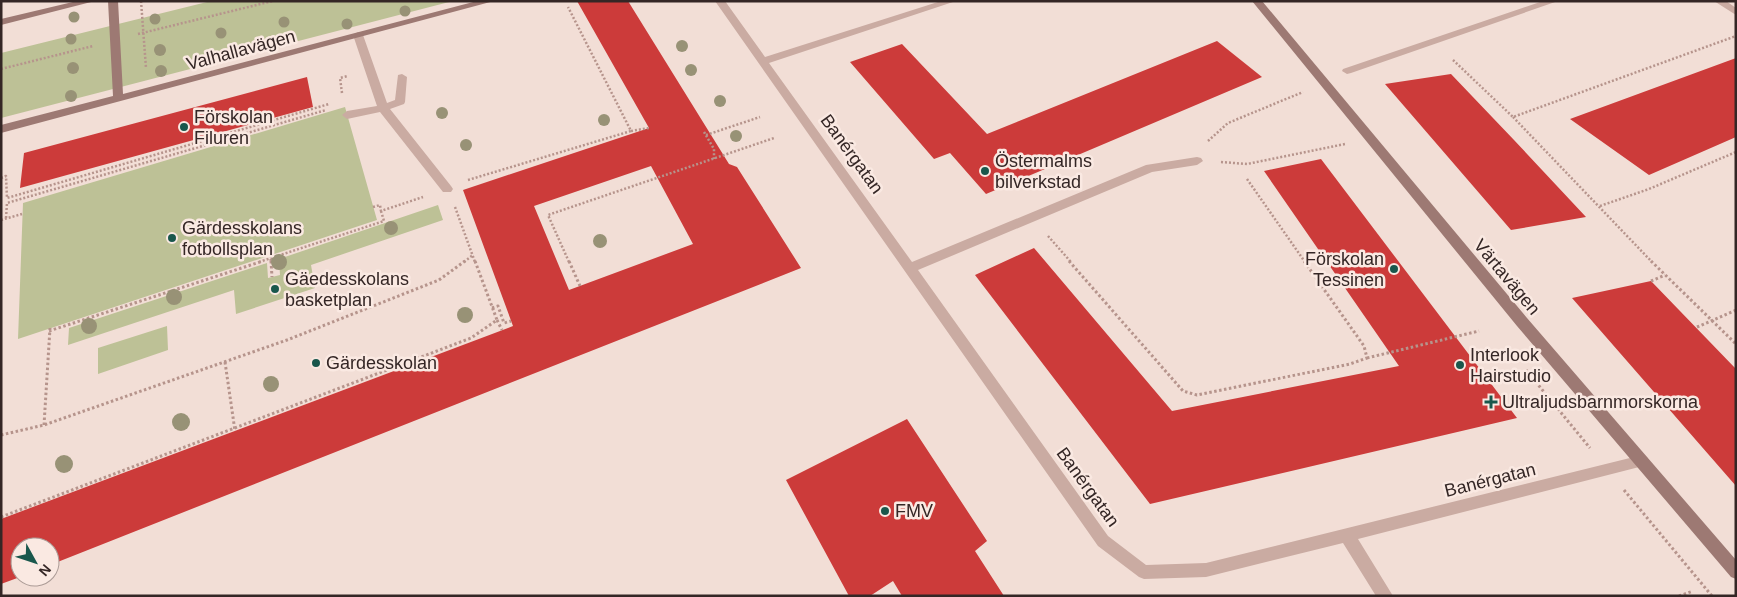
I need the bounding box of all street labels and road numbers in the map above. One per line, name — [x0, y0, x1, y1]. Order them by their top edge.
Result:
street label: Valhallavägen — [184, 26, 298, 74]
street label: Banérgatan — [817, 110, 887, 198]
street label: Värtavägen — [1470, 235, 1544, 319]
street label: Banérgatan — [1053, 443, 1123, 531]
street label: Banérgatan — [1442, 459, 1538, 501]

